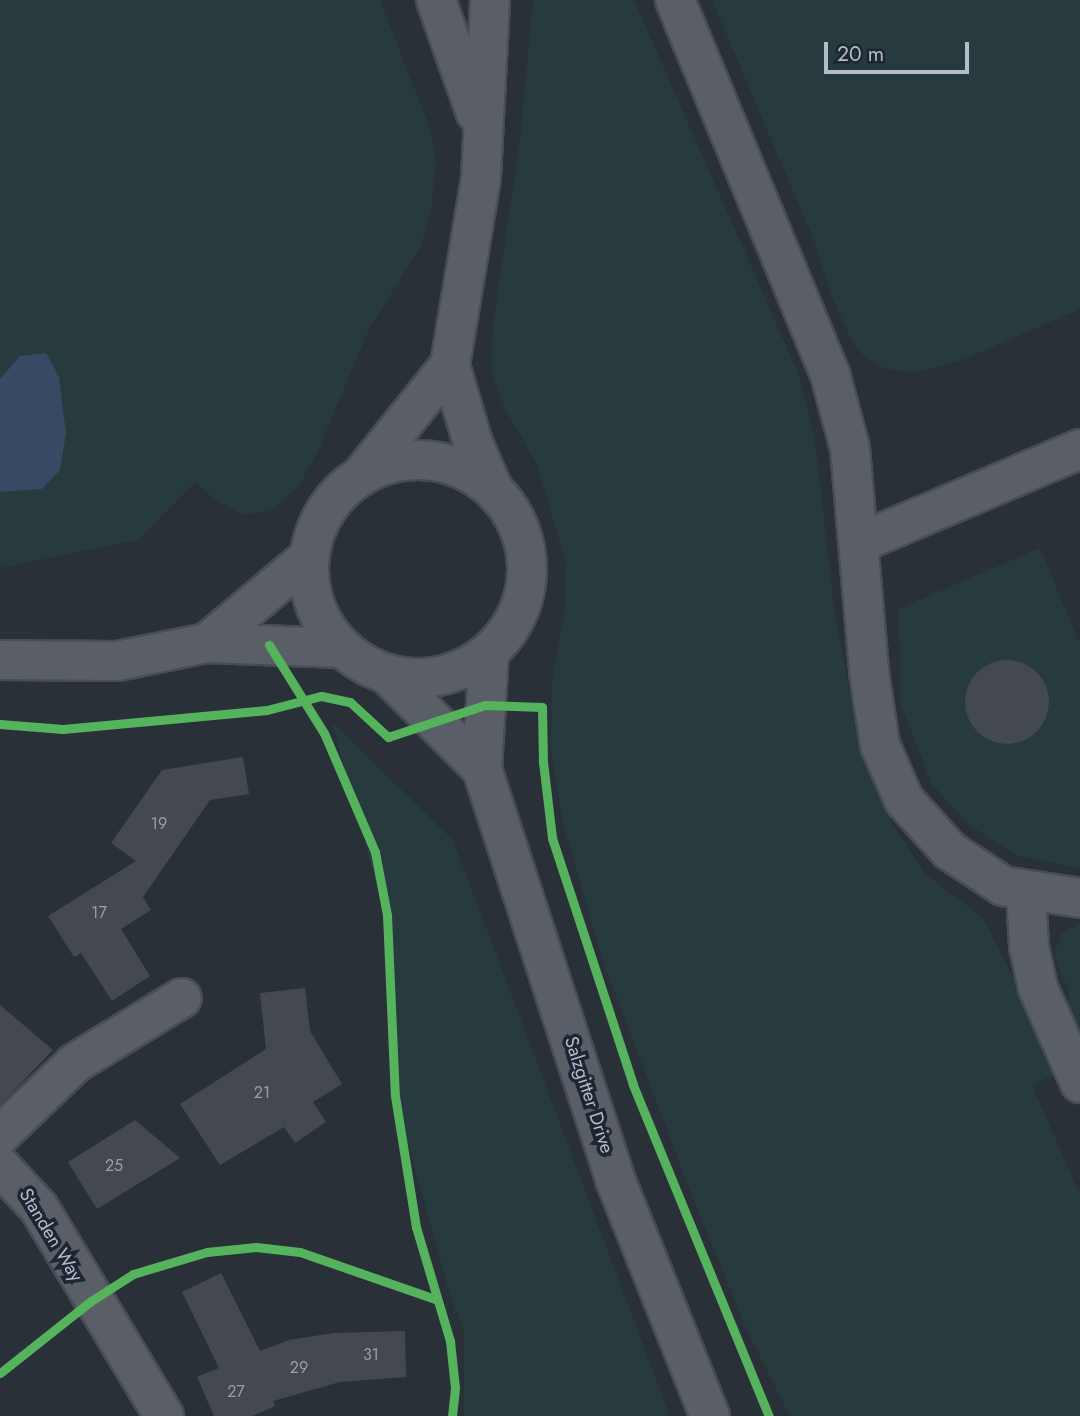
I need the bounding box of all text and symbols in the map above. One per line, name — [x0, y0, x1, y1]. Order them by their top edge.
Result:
scale bar — [828, 28, 973, 72]
text: 20 m — [837, 39, 884, 69]
house number: 19 — [151, 814, 167, 834]
house number: 17 — [91, 903, 107, 923]
street label: Salzgitter Drive — [559, 1034, 619, 1156]
house number: 21 — [254, 1083, 270, 1103]
house number: 25 — [105, 1156, 123, 1176]
street label: Standen Way — [14, 1184, 88, 1286]
house number: 31 — [363, 1345, 379, 1365]
house number: 29 — [290, 1358, 308, 1378]
house number: 27 — [227, 1382, 245, 1402]

